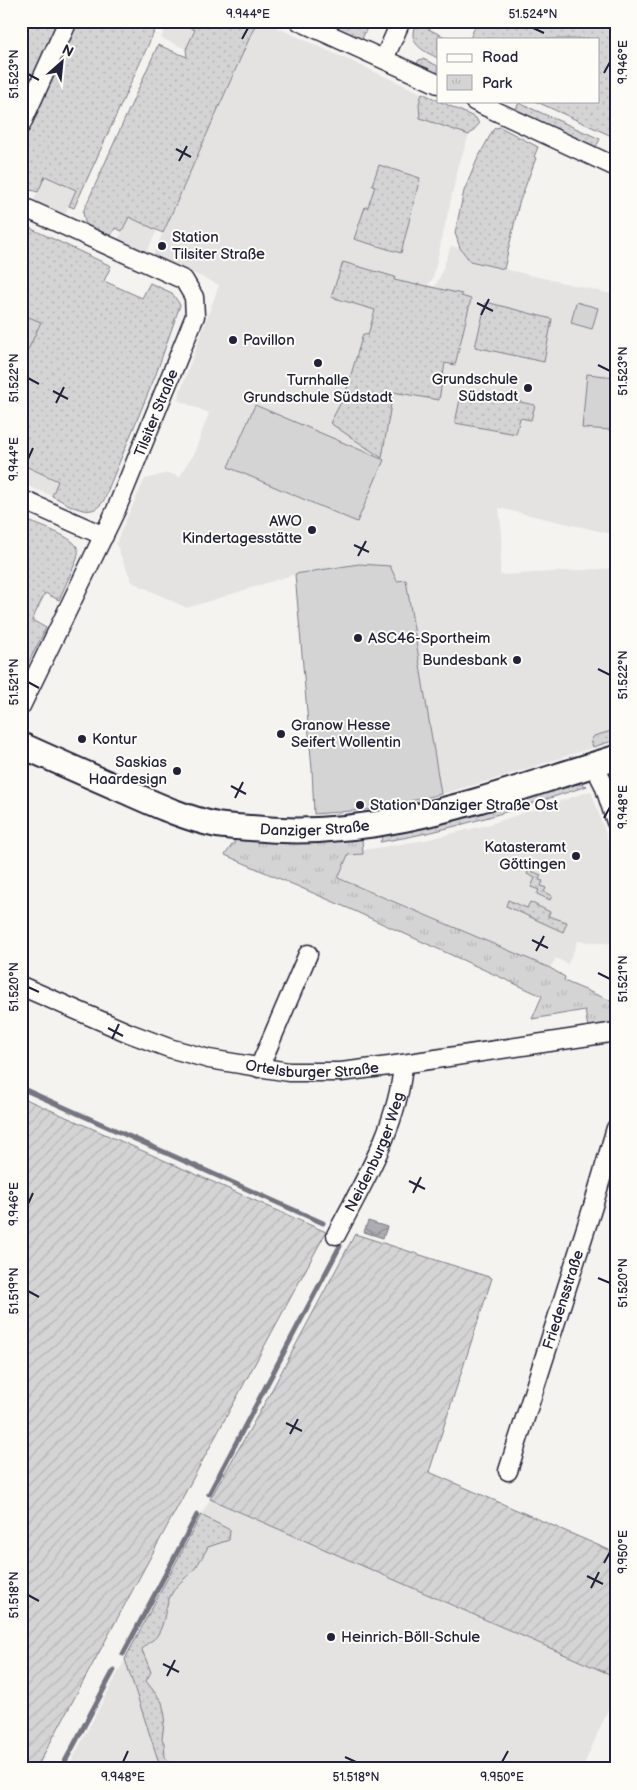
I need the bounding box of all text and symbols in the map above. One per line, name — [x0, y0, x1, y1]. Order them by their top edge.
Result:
text: 9.944°E — [226, 7, 270, 22]
text: 51.524°N — [508, 7, 558, 22]
north arrow — [38, 38, 88, 88]
legend — [437, 38, 600, 102]
text: 9.946°E — [616, 40, 631, 84]
text: N — [59, 41, 76, 61]
text: Road — [482, 48, 518, 67]
text: 51.523°N — [7, 49, 22, 99]
text: Park — [482, 74, 513, 93]
place label: Station Tilsiter Straße — [172, 228, 265, 264]
marker: Station Tilsiter Straße — [156, 240, 168, 252]
place label: Pavillon — [243, 331, 295, 350]
marker: Pavillon — [227, 334, 239, 346]
text: 51.523°N — [616, 346, 631, 396]
text: 51.522°N — [7, 353, 22, 403]
marker: Turnhalle Grundschule Südstadt — [312, 357, 324, 369]
street label: Tilsiter Straße — [130, 366, 183, 460]
place label: Grundschule Südstadt — [432, 370, 518, 406]
place label: Turnhalle Grundschule Südstadt — [243, 371, 393, 407]
marker: Grundschule Südstadt — [522, 382, 534, 394]
text: 9.944°E — [7, 437, 22, 481]
place label: AWO Kindertagesstätte — [182, 512, 302, 548]
marker: AWO Kindertagesstätte — [306, 524, 318, 536]
place label: ASC46-Sportheim — [368, 629, 490, 648]
marker: ASC46-Sportheim — [352, 632, 364, 644]
text: 51.522°N — [616, 650, 631, 700]
place label: Bundesbank — [422, 651, 508, 670]
marker: Bundesbank — [511, 654, 523, 666]
text: 51.521°N — [7, 659, 22, 705]
place label: Granow Hesse Seifert Wollentin — [291, 716, 401, 752]
marker: Granow Hesse Seifert Wollentin — [275, 728, 287, 740]
place label: Kontur — [92, 730, 137, 749]
marker: Kontur — [76, 733, 88, 745]
place label: Saskias Haardesign — [88, 753, 168, 789]
marker: Saskias Haardesign — [171, 765, 183, 777]
text: 9.948°E — [616, 785, 631, 829]
place label: Station Danziger Straße Ost — [370, 796, 558, 815]
marker: Station Danziger Straße Ost — [354, 799, 366, 811]
street label: Danziger Straße — [259, 816, 371, 841]
place label: Katasteramt Göttingen — [484, 838, 566, 874]
marker: Katasteramt Göttingen — [570, 850, 582, 862]
text: 51.521°N — [616, 956, 631, 1002]
text: 51.520°N — [7, 962, 22, 1012]
street label: Ortelsburger Straße — [244, 1056, 380, 1082]
street label: Neidenburger Weg — [341, 1090, 409, 1215]
text: 9.946°E — [7, 1182, 22, 1226]
street label: Friedensstraße — [539, 1248, 588, 1352]
text: 51.520°N — [616, 1258, 631, 1308]
text: 51.519°N — [7, 1268, 22, 1314]
text: 9.950°E — [616, 1530, 631, 1574]
text: 51.518°N — [7, 1572, 22, 1618]
place label: Heinrich-Böll-Schule — [341, 1628, 480, 1647]
marker: Heinrich-Böll-Schule — [325, 1631, 337, 1643]
text: 9.948°E — [101, 1770, 145, 1785]
text: 51.518°N — [333, 1770, 379, 1785]
text: 9.950°E — [480, 1770, 524, 1785]

